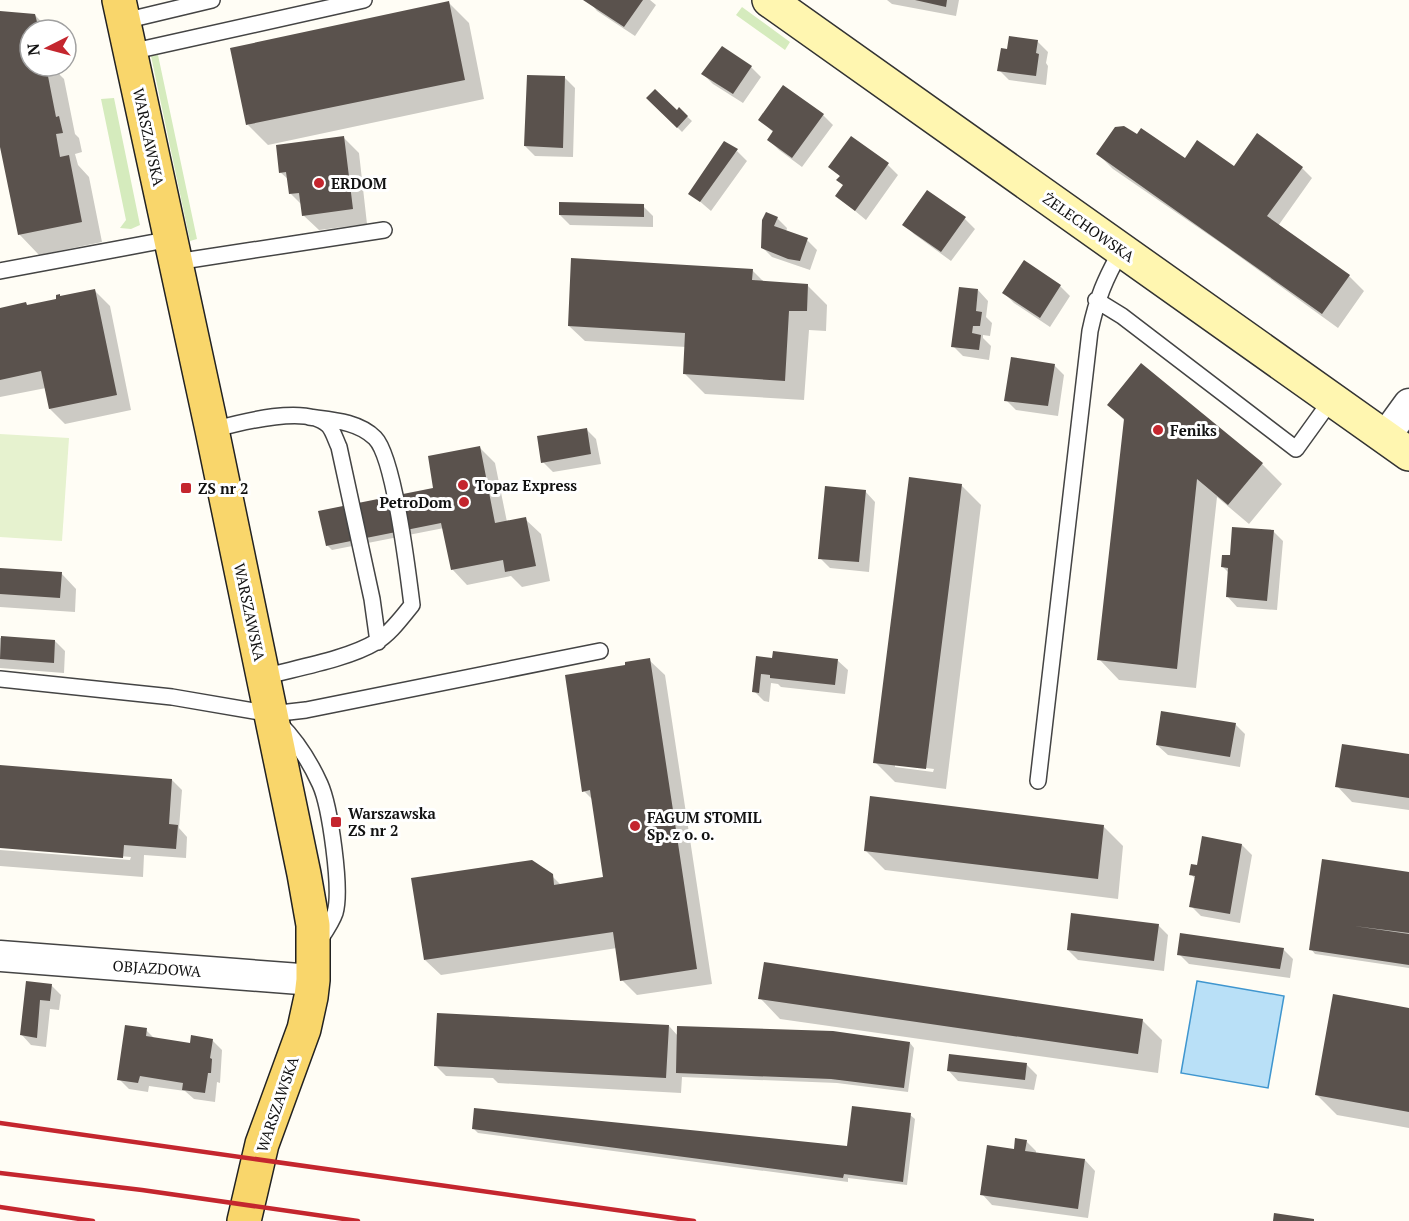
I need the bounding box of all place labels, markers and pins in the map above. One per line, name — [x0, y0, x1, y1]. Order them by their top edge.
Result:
place label: ERDOM — [331, 173, 387, 193]
marker: ERDOM — [312, 176, 326, 190]
place label: Feniks — [1170, 420, 1217, 440]
marker: Feniks — [1151, 423, 1165, 437]
place label: Topaz Express — [475, 475, 577, 495]
place label: ZS nr 2 — [198, 478, 249, 498]
marker: Topaz Express — [456, 478, 470, 492]
marker: ZS nr 2 — [179, 481, 193, 495]
place label: PetroDom — [380, 492, 452, 512]
marker: PetroDom — [457, 495, 471, 509]
place label: Warszawska ZS nr 2 — [348, 803, 436, 840]
place label: FAGUM STOMIL Sp. z o. o. — [647, 807, 762, 844]
marker: Warszawska ZS nr 2 — [329, 815, 343, 829]
marker: FAGUM STOMIL Sp. z o. o. — [628, 819, 642, 833]

